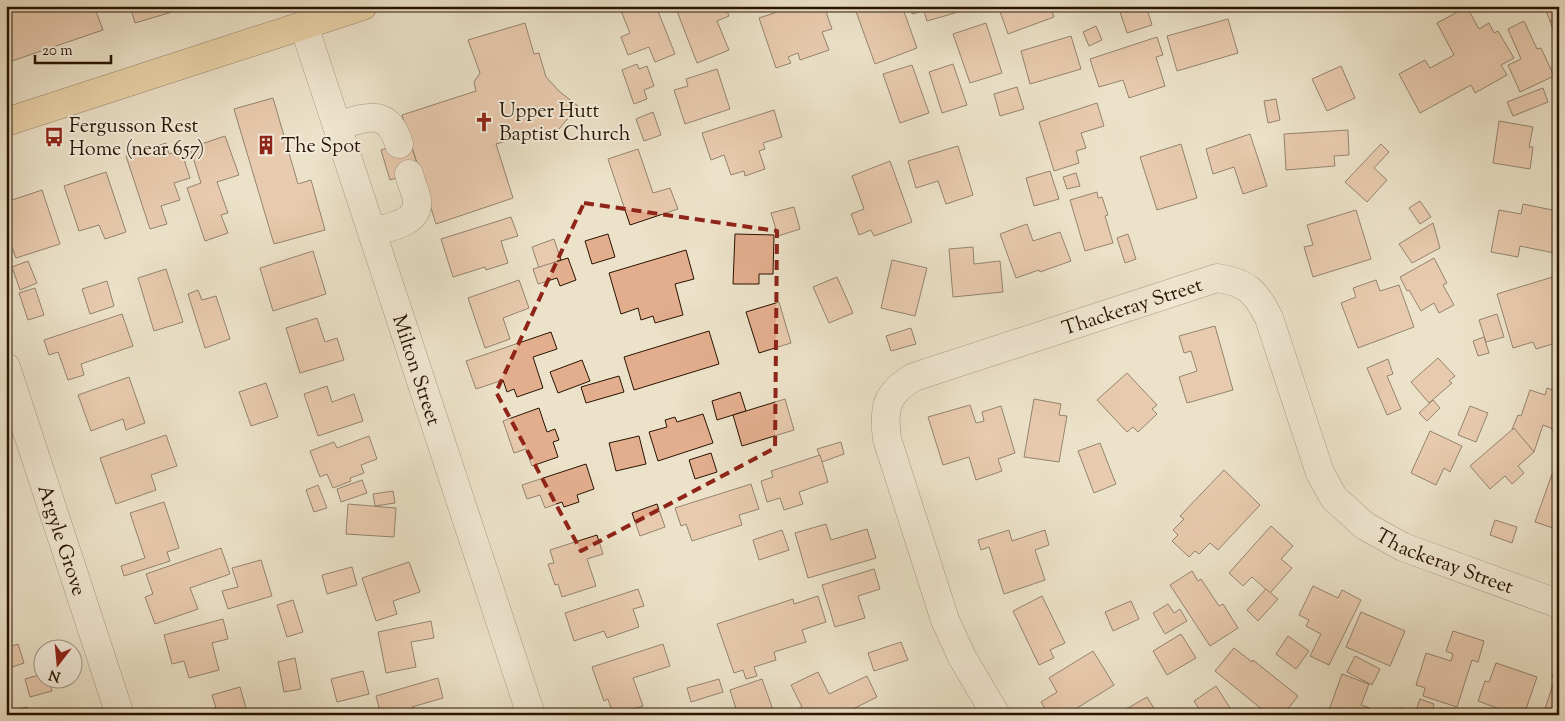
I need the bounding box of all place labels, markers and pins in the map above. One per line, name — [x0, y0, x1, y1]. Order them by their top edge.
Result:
place label: Upper Hutt Baptist Church — [499, 98, 631, 150]
church icon: Upper Hutt Baptist Church — [473, 111, 495, 133]
place label: Fergusson Rest Home (near 657) — [69, 113, 204, 165]
bus stop icon: Fergusson Rest Home (near 657) — [43, 126, 65, 148]
place label: The Spot — [281, 133, 361, 162]
building icon: The Spot — [255, 134, 277, 156]

